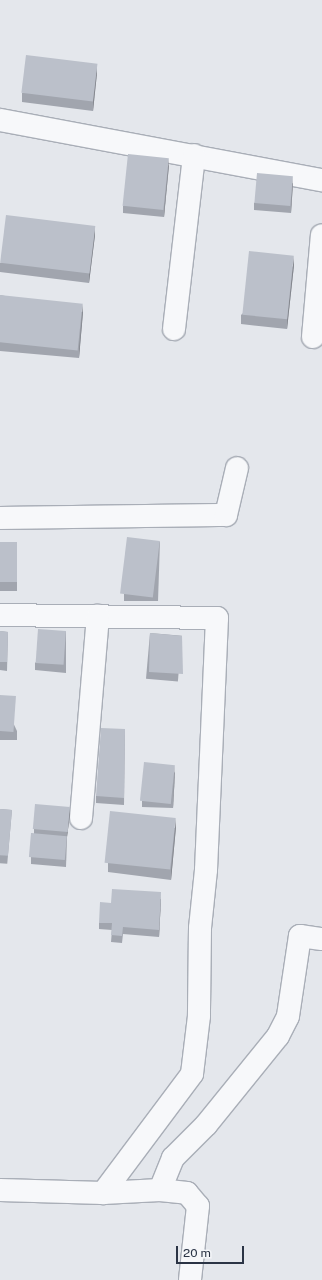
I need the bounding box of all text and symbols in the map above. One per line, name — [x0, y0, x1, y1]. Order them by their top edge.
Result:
scale bar — [178, 1238, 246, 1264]
text: 20 m — [183, 1246, 211, 1260]

